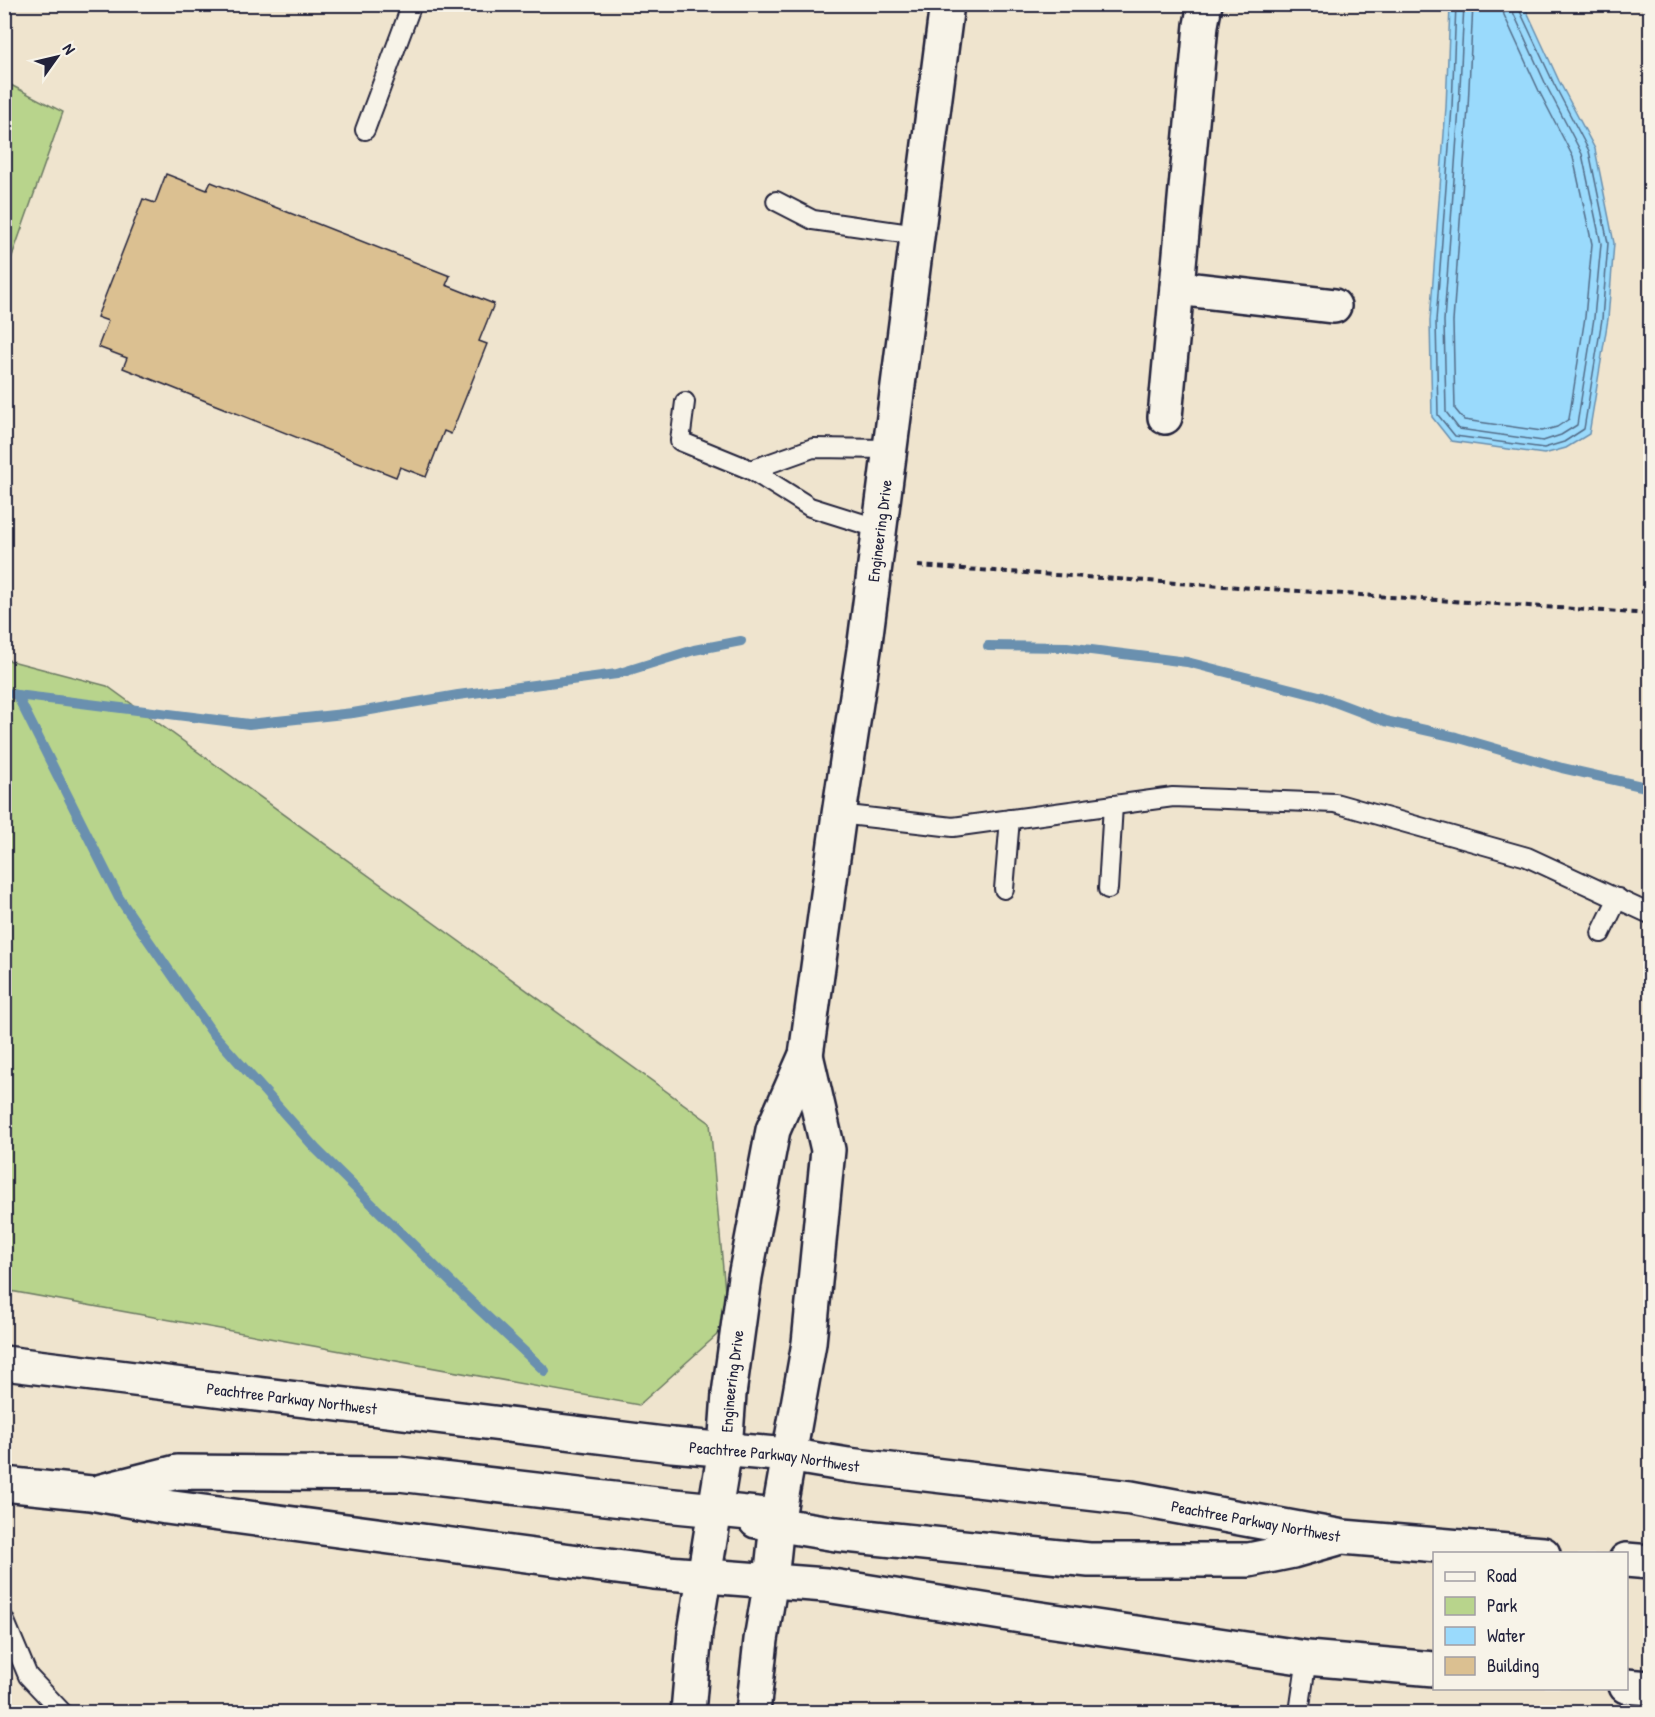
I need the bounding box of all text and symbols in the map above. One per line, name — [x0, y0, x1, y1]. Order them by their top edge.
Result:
north arrow — [27, 27, 87, 87]
text: N — [58, 39, 81, 59]
street label: Engineering Drive — [862, 478, 897, 583]
street label: Engineering Drive — [715, 1328, 749, 1433]
street label: Peachtree Parkway Northwest — [205, 1377, 379, 1420]
street label: Peachtree Parkway Northwest — [688, 1436, 861, 1477]
street label: Peachtree Parkway Northwest — [1170, 1495, 1342, 1547]
legend — [1433, 1552, 1628, 1690]
text: Road — [1487, 1563, 1517, 1588]
text: Park — [1487, 1593, 1518, 1618]
text: Water — [1487, 1623, 1525, 1648]
text: Building — [1487, 1653, 1539, 1678]

